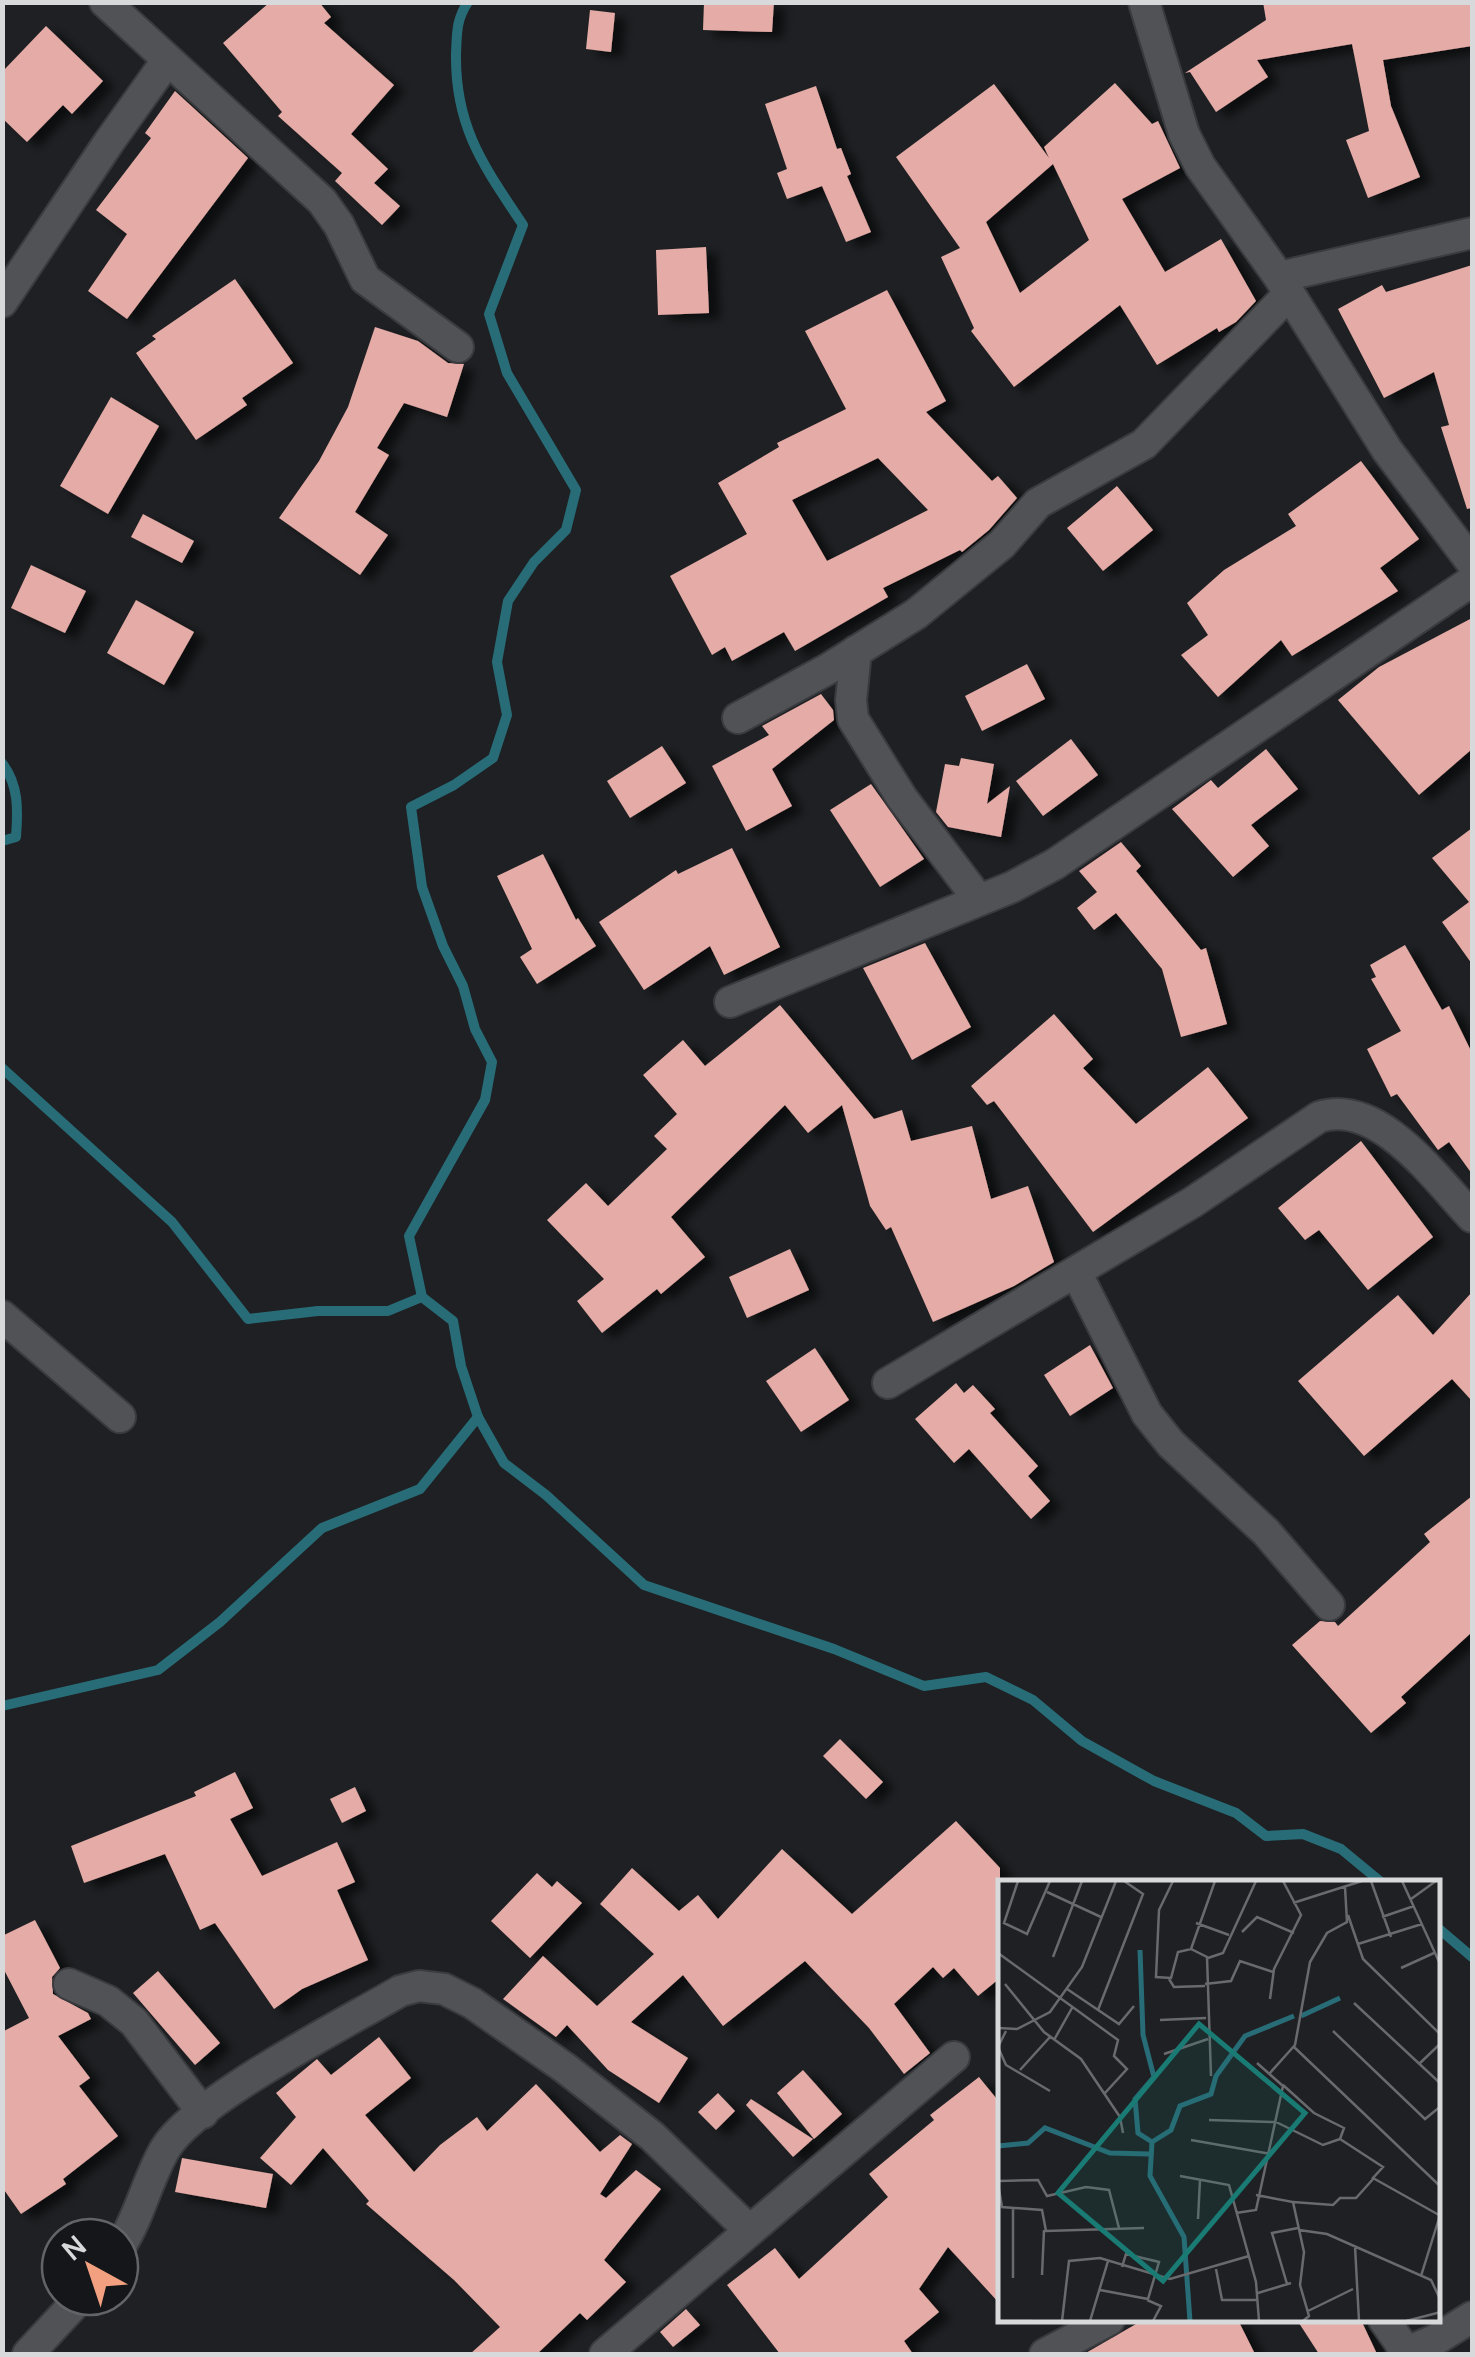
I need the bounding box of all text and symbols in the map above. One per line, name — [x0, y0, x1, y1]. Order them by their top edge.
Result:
inset map — [998, 1880, 1440, 2322]
north arrow — [40, 2217, 140, 2317]
text: N — [53, 2226, 93, 2268]

